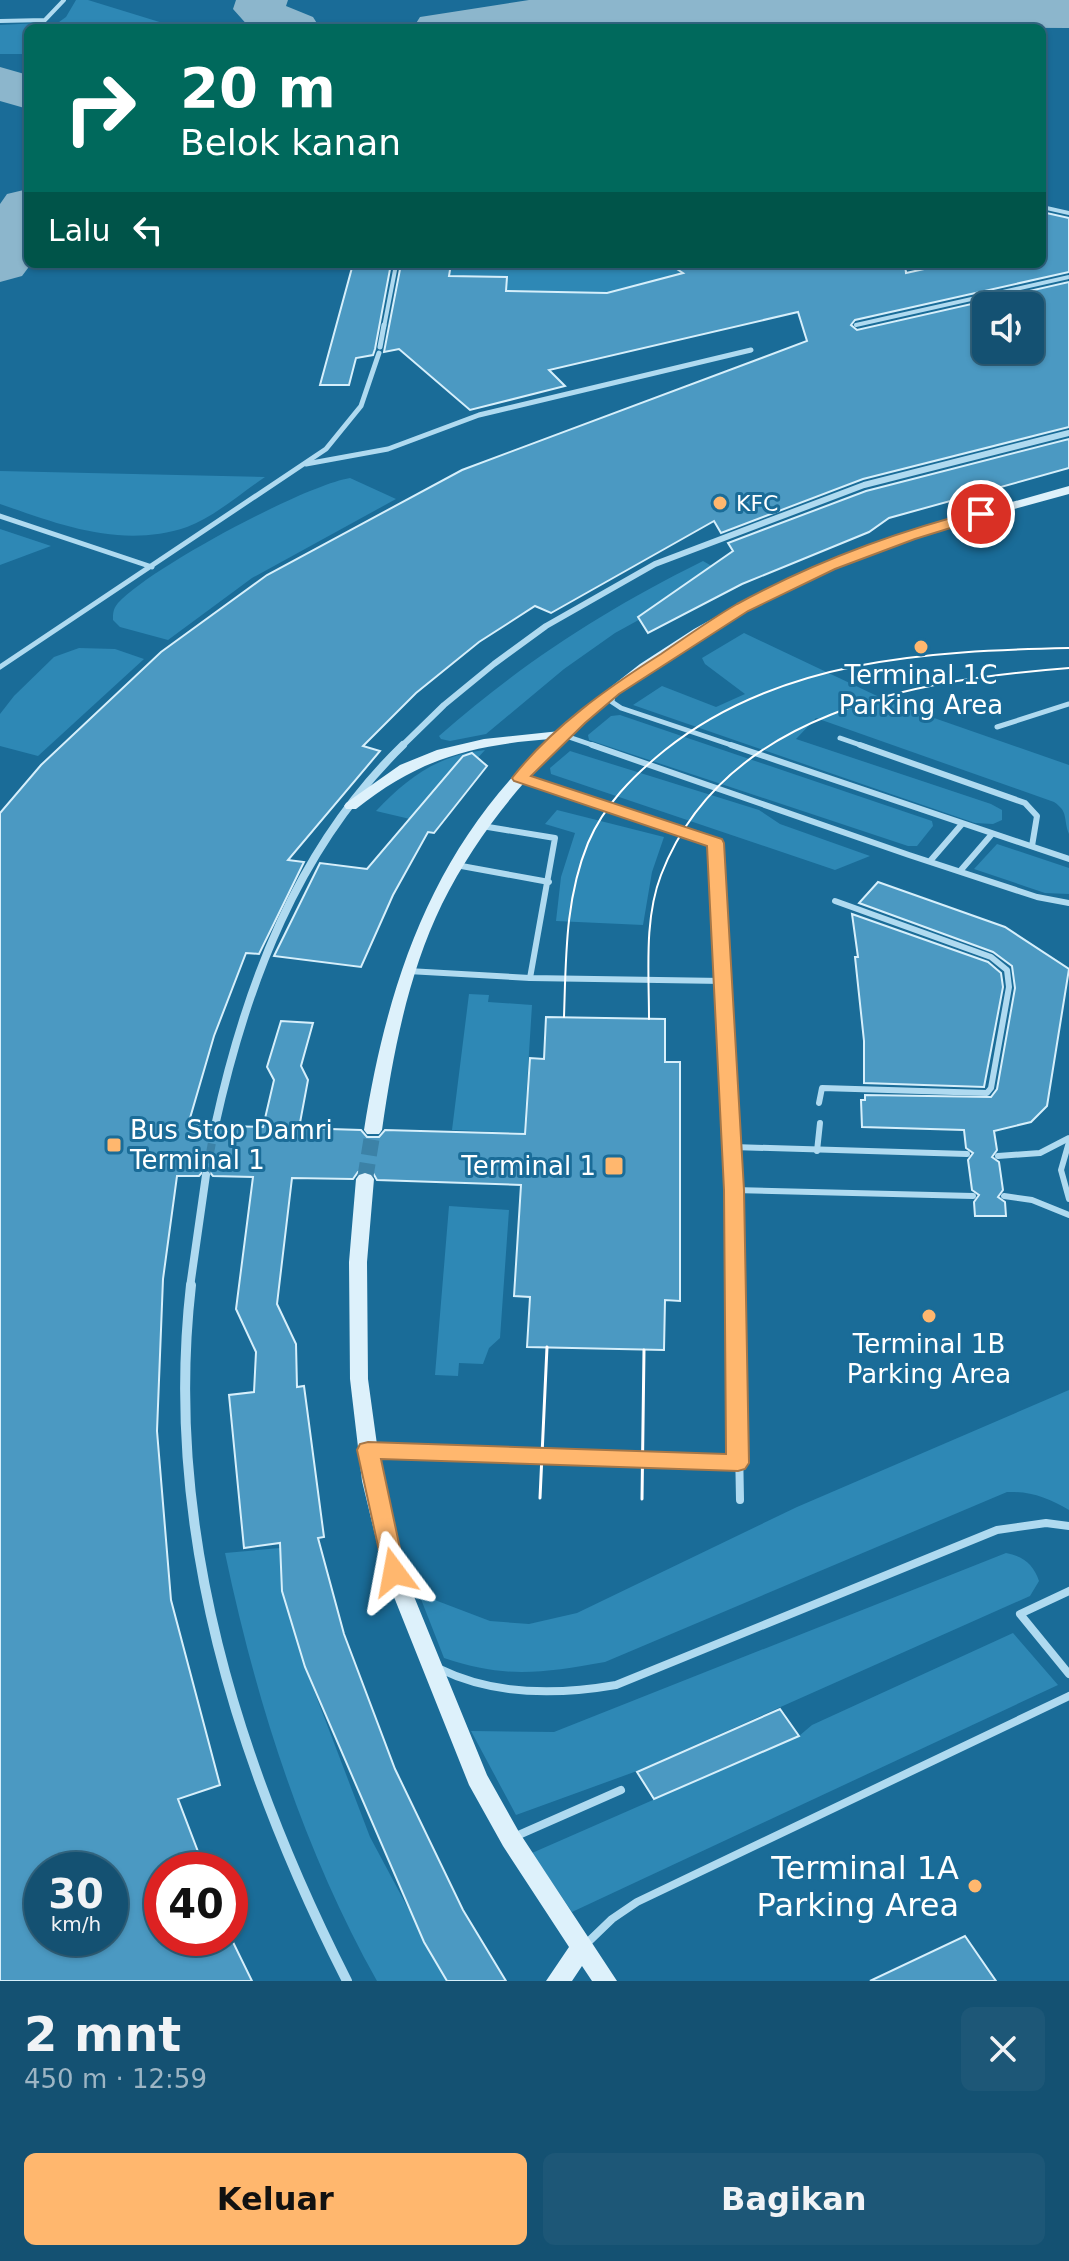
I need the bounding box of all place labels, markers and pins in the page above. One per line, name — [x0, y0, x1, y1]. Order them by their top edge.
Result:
pin — [947, 480, 1015, 548]
place label: KFC — [736, 491, 778, 516]
marker: KFC — [711, 494, 729, 512]
marker: Terminal 1C Parking Area — [912, 638, 930, 656]
place label: Terminal 1C Parking Area — [839, 660, 1003, 720]
place label: Bus Stop Damri Terminal 1 — [129, 1115, 333, 1175]
marker: Bus Stop Damri Terminal 1 — [105, 1136, 123, 1154]
place label: Terminal 1 — [460, 1151, 596, 1181]
marker: Terminal 1 — [603, 1155, 625, 1177]
marker: Terminal 1B Parking Area — [920, 1307, 938, 1325]
place label: Terminal 1B Parking Area — [847, 1329, 1011, 1389]
place label: Terminal 1A Parking Area — [757, 1849, 959, 1924]
marker: Terminal 1A Parking Area — [966, 1877, 984, 1895]

